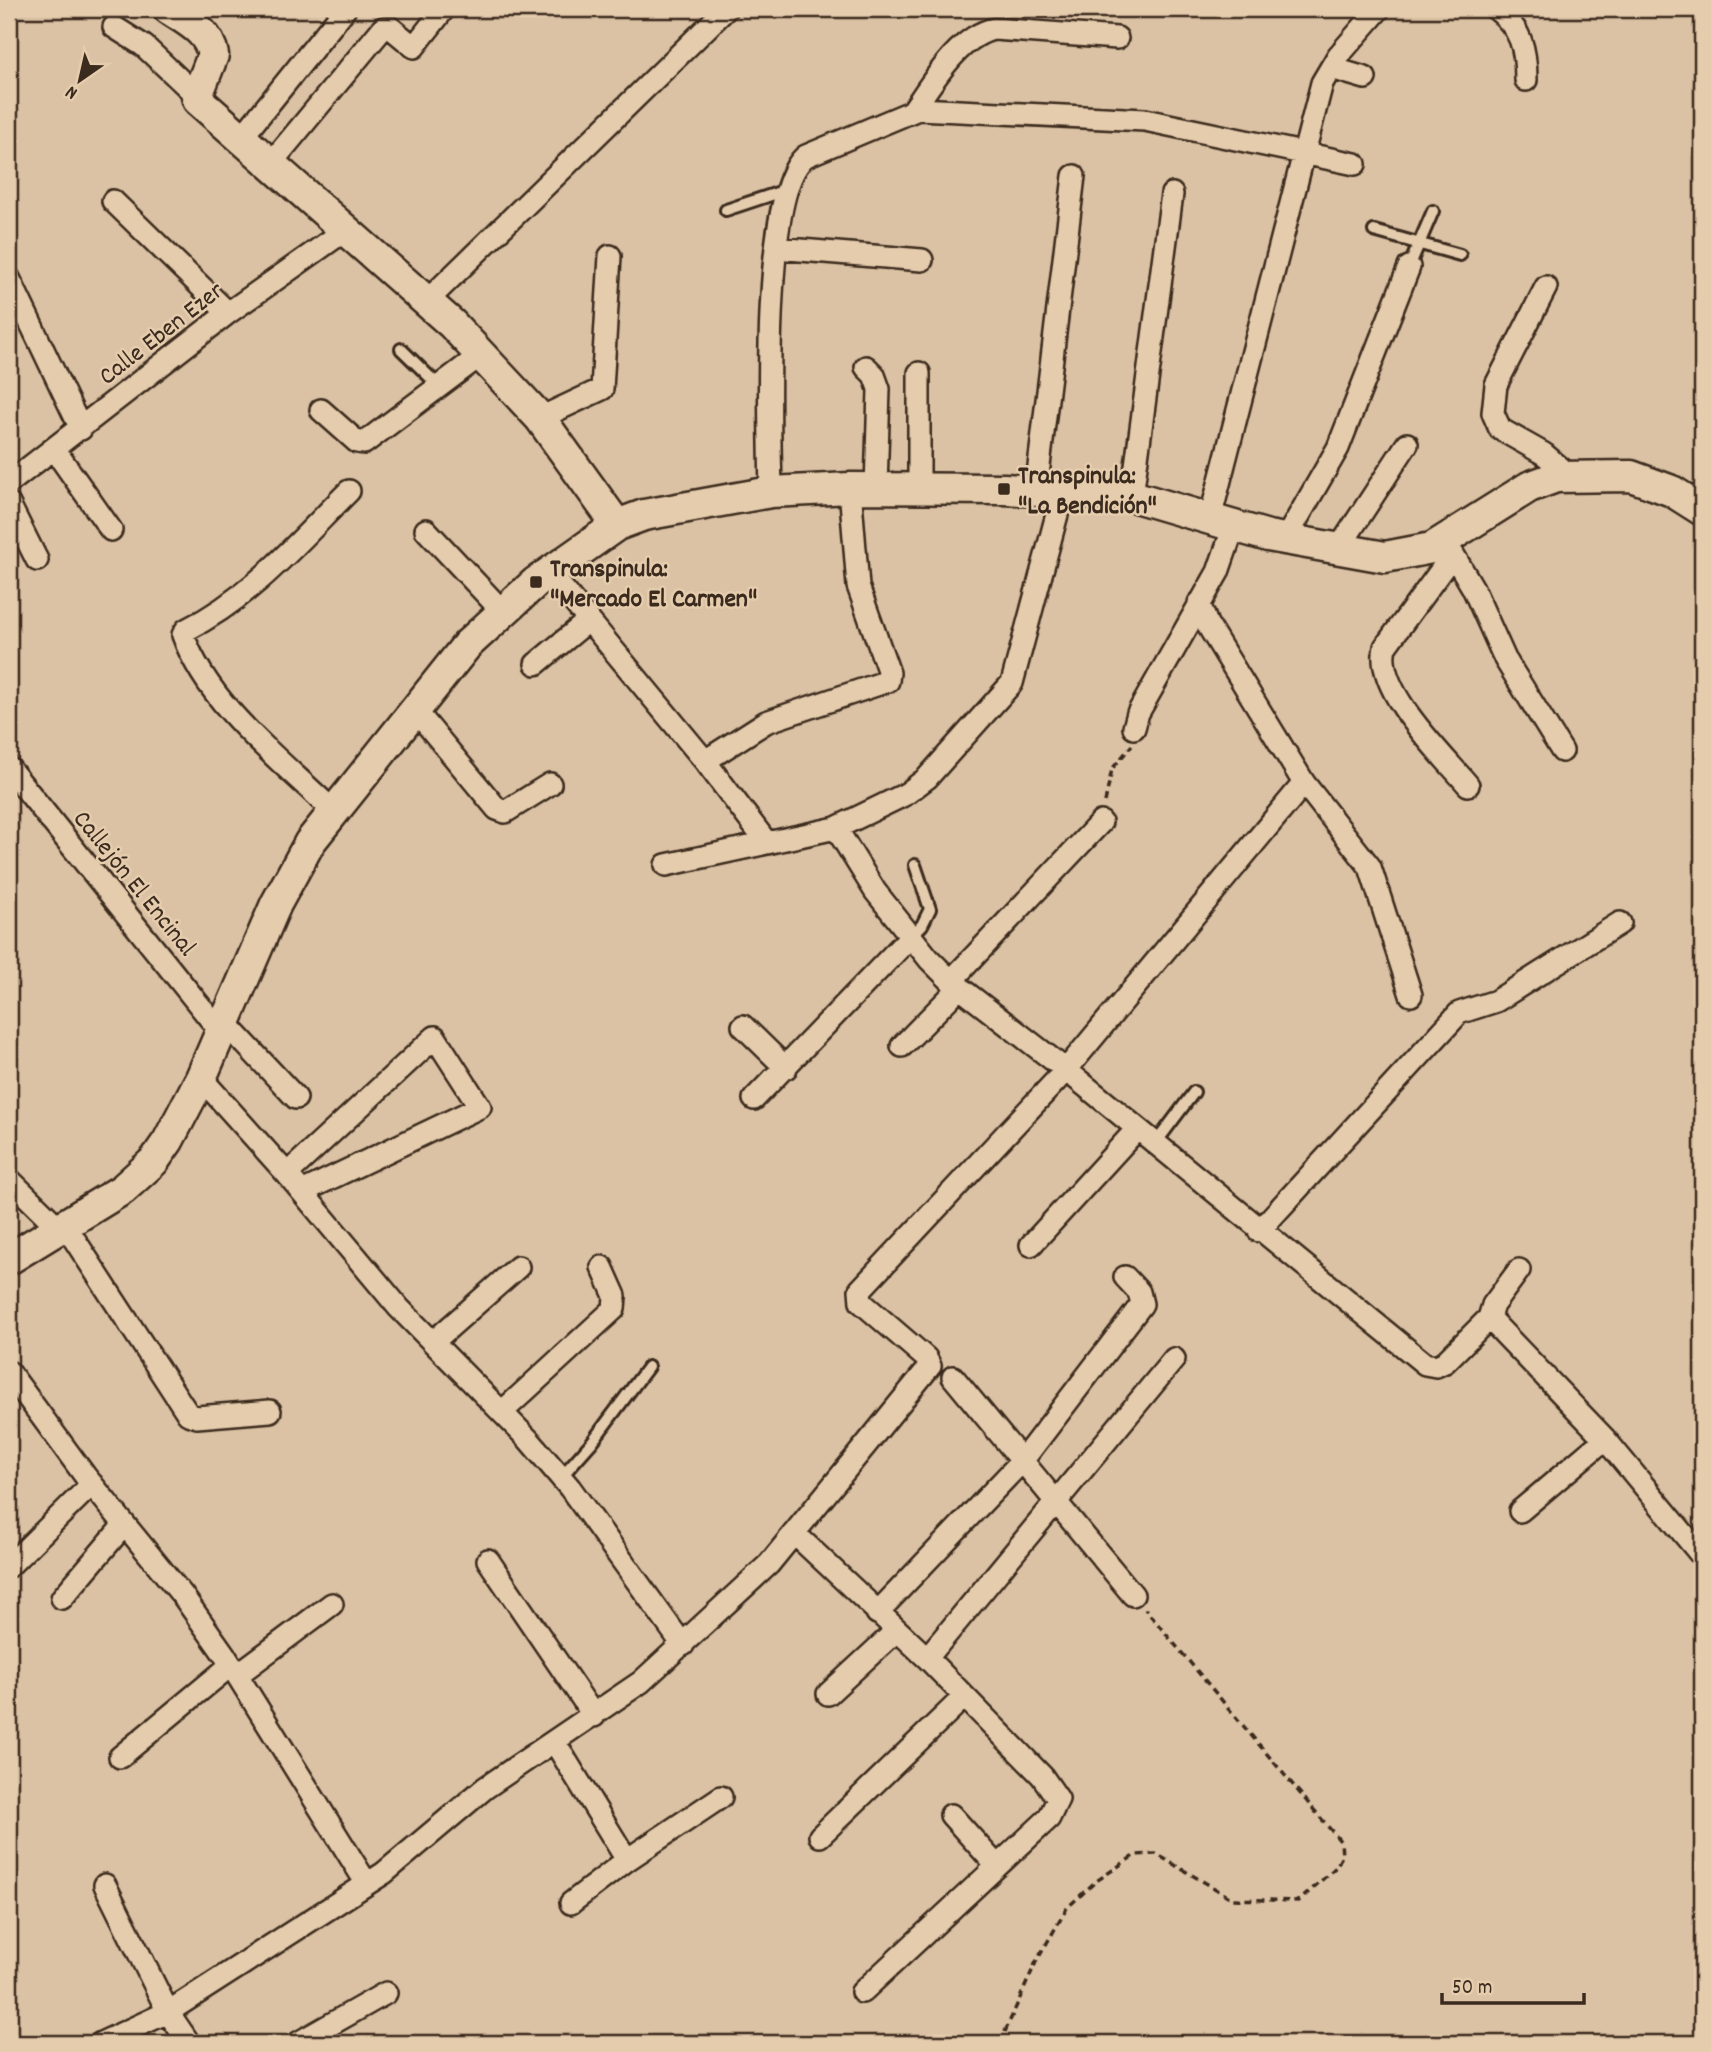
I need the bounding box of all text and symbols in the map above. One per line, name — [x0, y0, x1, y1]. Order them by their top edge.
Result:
north arrow — [46, 46, 116, 116]
text: N — [61, 77, 84, 105]
street label: Calle Eben Ezer — [92, 274, 233, 396]
place label: Transpinula: "La Bendición" — [1018, 459, 1157, 526]
marker: Transpinula: "La Bendición" — [996, 481, 1012, 497]
place label: Transpinula: "Mercado El Carmen" — [550, 552, 757, 619]
marker: Transpinula: "Mercado El Carmen" — [528, 574, 544, 590]
street label: Callejón El Encinal — [63, 803, 204, 965]
scale bar — [1442, 1961, 1583, 2005]
text: 50 m — [1452, 1974, 1492, 2004]

